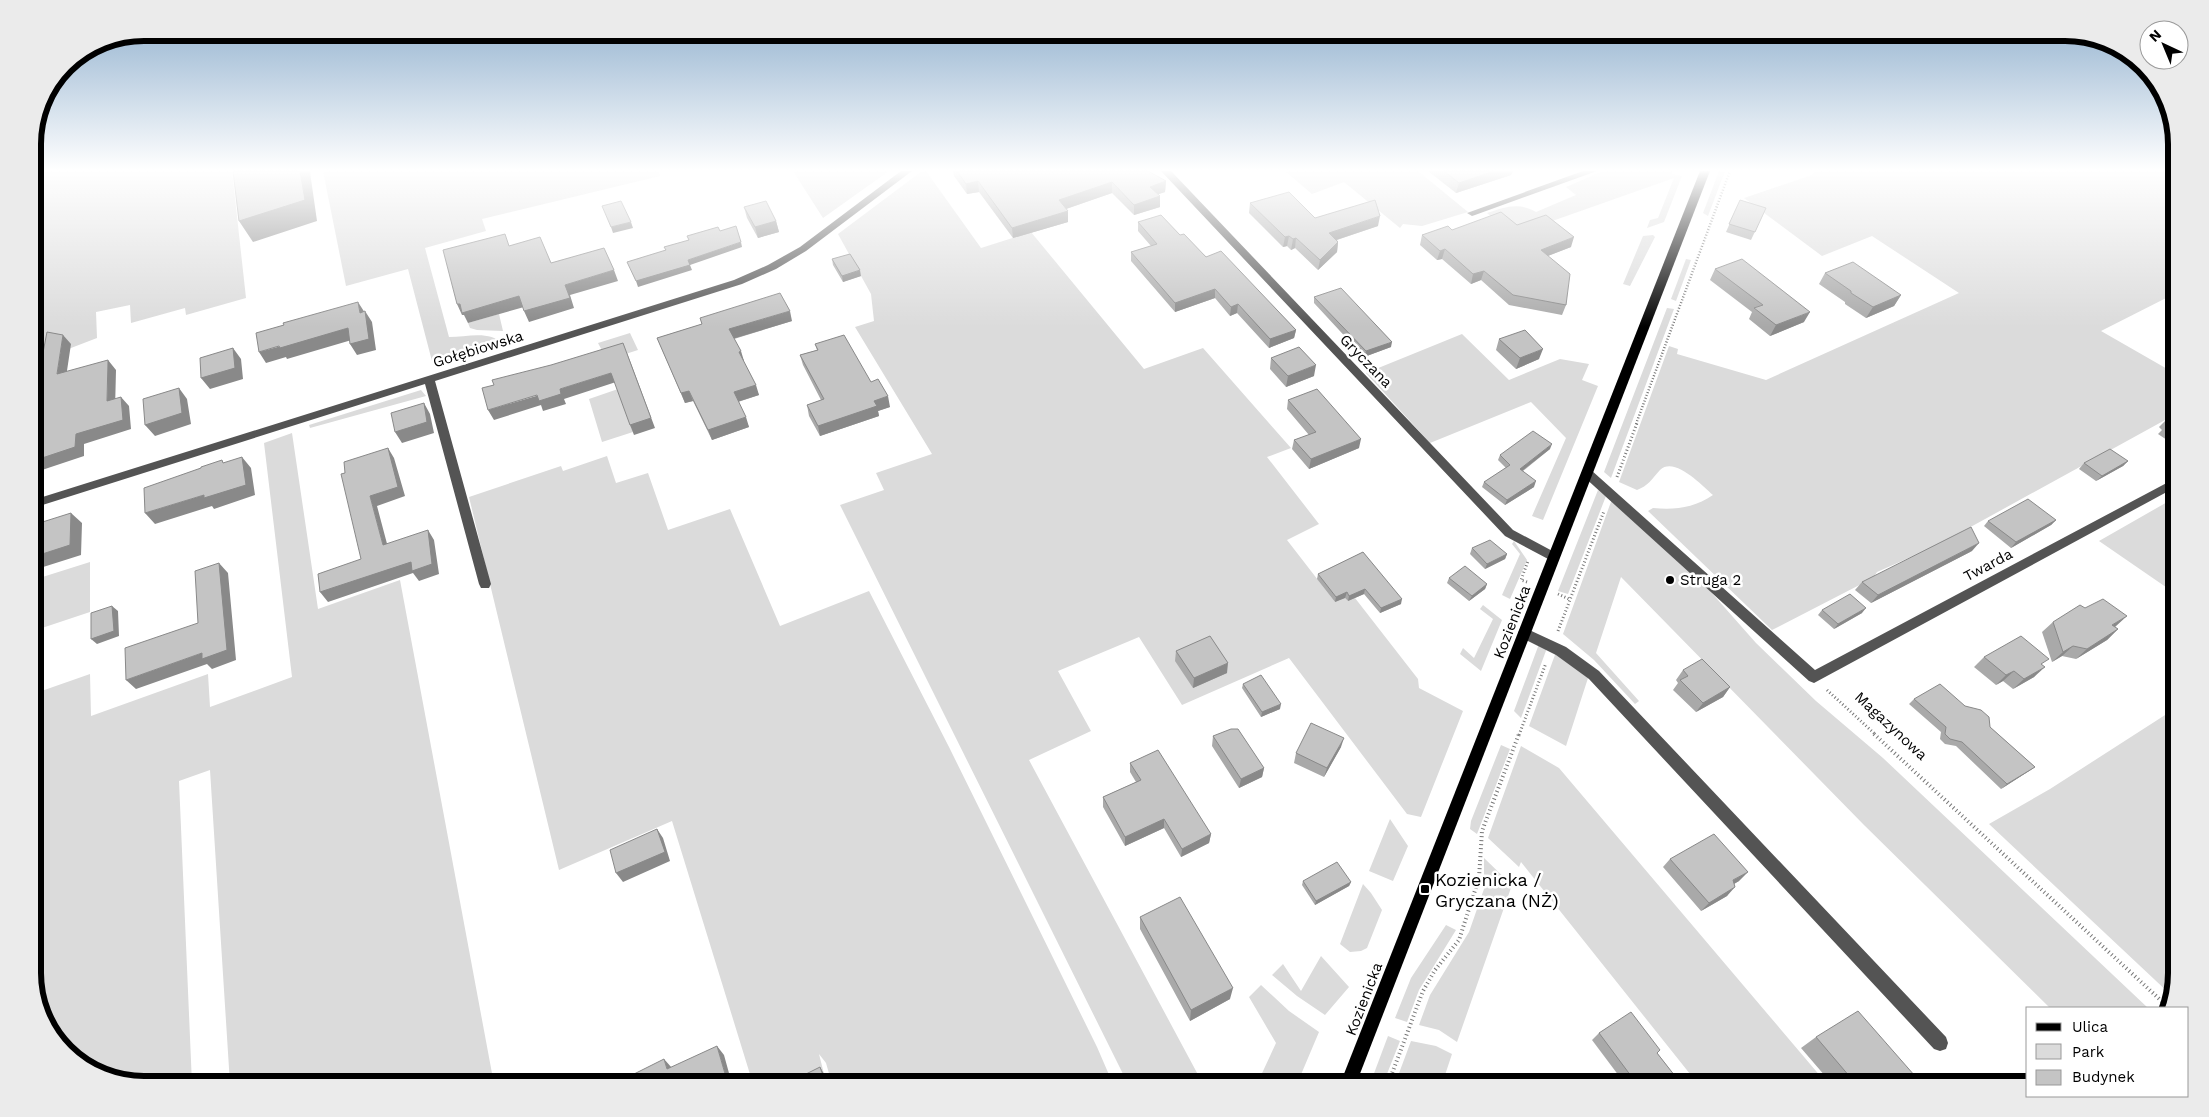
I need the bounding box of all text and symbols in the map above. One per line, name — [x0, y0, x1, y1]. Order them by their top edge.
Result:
north arrow — [2139, 20, 2189, 70]
text: N — [2146, 26, 2164, 45]
street label: Gołębiowska — [431, 327, 526, 371]
street label: Gryczana — [1336, 331, 1396, 392]
street label: Twarda — [1960, 544, 2016, 585]
place label: Struga 2 — [1680, 571, 1741, 589]
marker: Struga 2 — [1664, 574, 1676, 586]
street label: Kozienicka — [1490, 582, 1534, 661]
street label: Magazynowa — [1851, 688, 1931, 764]
place label: Kozienicka / Gryczana (NŻ) — [1435, 869, 1559, 911]
marker: Kozienicka / Gryczana (NŻ) — [1419, 883, 1431, 895]
street label: Kozienicka — [1342, 959, 1386, 1038]
legend — [2026, 1007, 2189, 1097]
text: Ulica — [2072, 1018, 2109, 1036]
text: Park — [2072, 1043, 2105, 1061]
text: Budynek — [2072, 1068, 2135, 1086]

